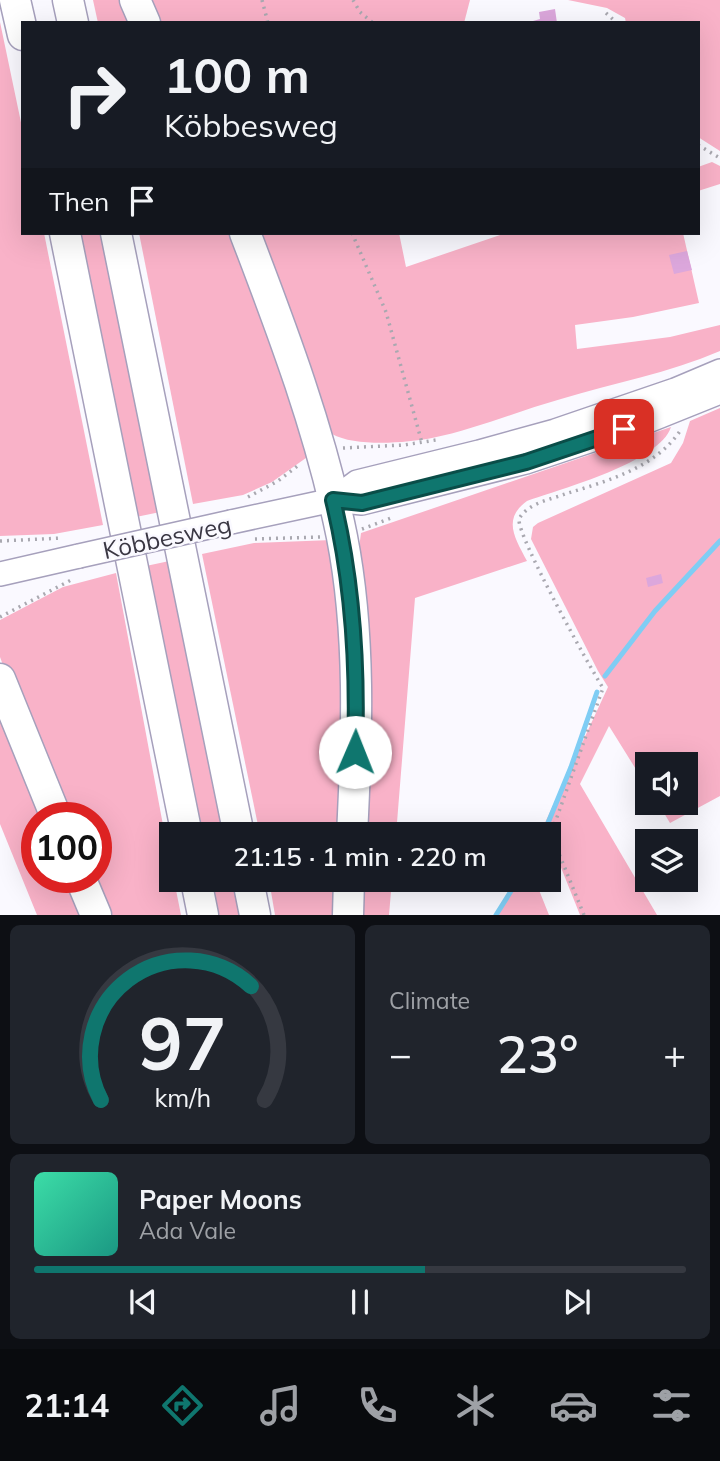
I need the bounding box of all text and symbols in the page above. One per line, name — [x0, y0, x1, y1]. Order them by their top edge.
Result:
text: 100 m — [164, 44, 310, 105]
icon: right — [49, 49, 140, 140]
text: Köbbesweg — [164, 105, 338, 145]
icon: arrive — [123, 182, 161, 220]
text: Then — [49, 185, 109, 218]
pin — [594, 399, 654, 459]
icon: arrive — [605, 410, 643, 448]
street label: Köbbesweg — [100, 509, 234, 565]
position arrow — [318, 715, 392, 789]
map controls — [635, 752, 698, 892]
button: sound — [635, 752, 698, 815]
speed limit sign: 100 — [21, 802, 112, 893]
button: layers — [635, 829, 698, 892]
text: 21:15 · 1 min · 220 m — [233, 840, 487, 873]
text: Climate — [389, 986, 470, 1015]
text: 97 — [139, 998, 226, 1089]
text: 23° — [497, 1021, 578, 1086]
text: − — [389, 1030, 412, 1078]
text: + — [663, 1030, 686, 1078]
text: km/h — [154, 1082, 211, 1113]
text: Paper Moons — [139, 1183, 302, 1216]
text: Ada Vale — [139, 1216, 236, 1245]
icon: previous — [124, 1283, 162, 1321]
icon: pause — [341, 1283, 379, 1321]
icon: next — [558, 1283, 596, 1321]
icon: directions — [158, 1381, 207, 1430]
icon: music — [256, 1381, 305, 1430]
icon: phone — [353, 1381, 402, 1430]
icon: climate — [451, 1381, 500, 1430]
icon: car — [549, 1381, 598, 1430]
icon: filters — [647, 1381, 696, 1430]
text: 21:14 — [24, 1385, 109, 1425]

